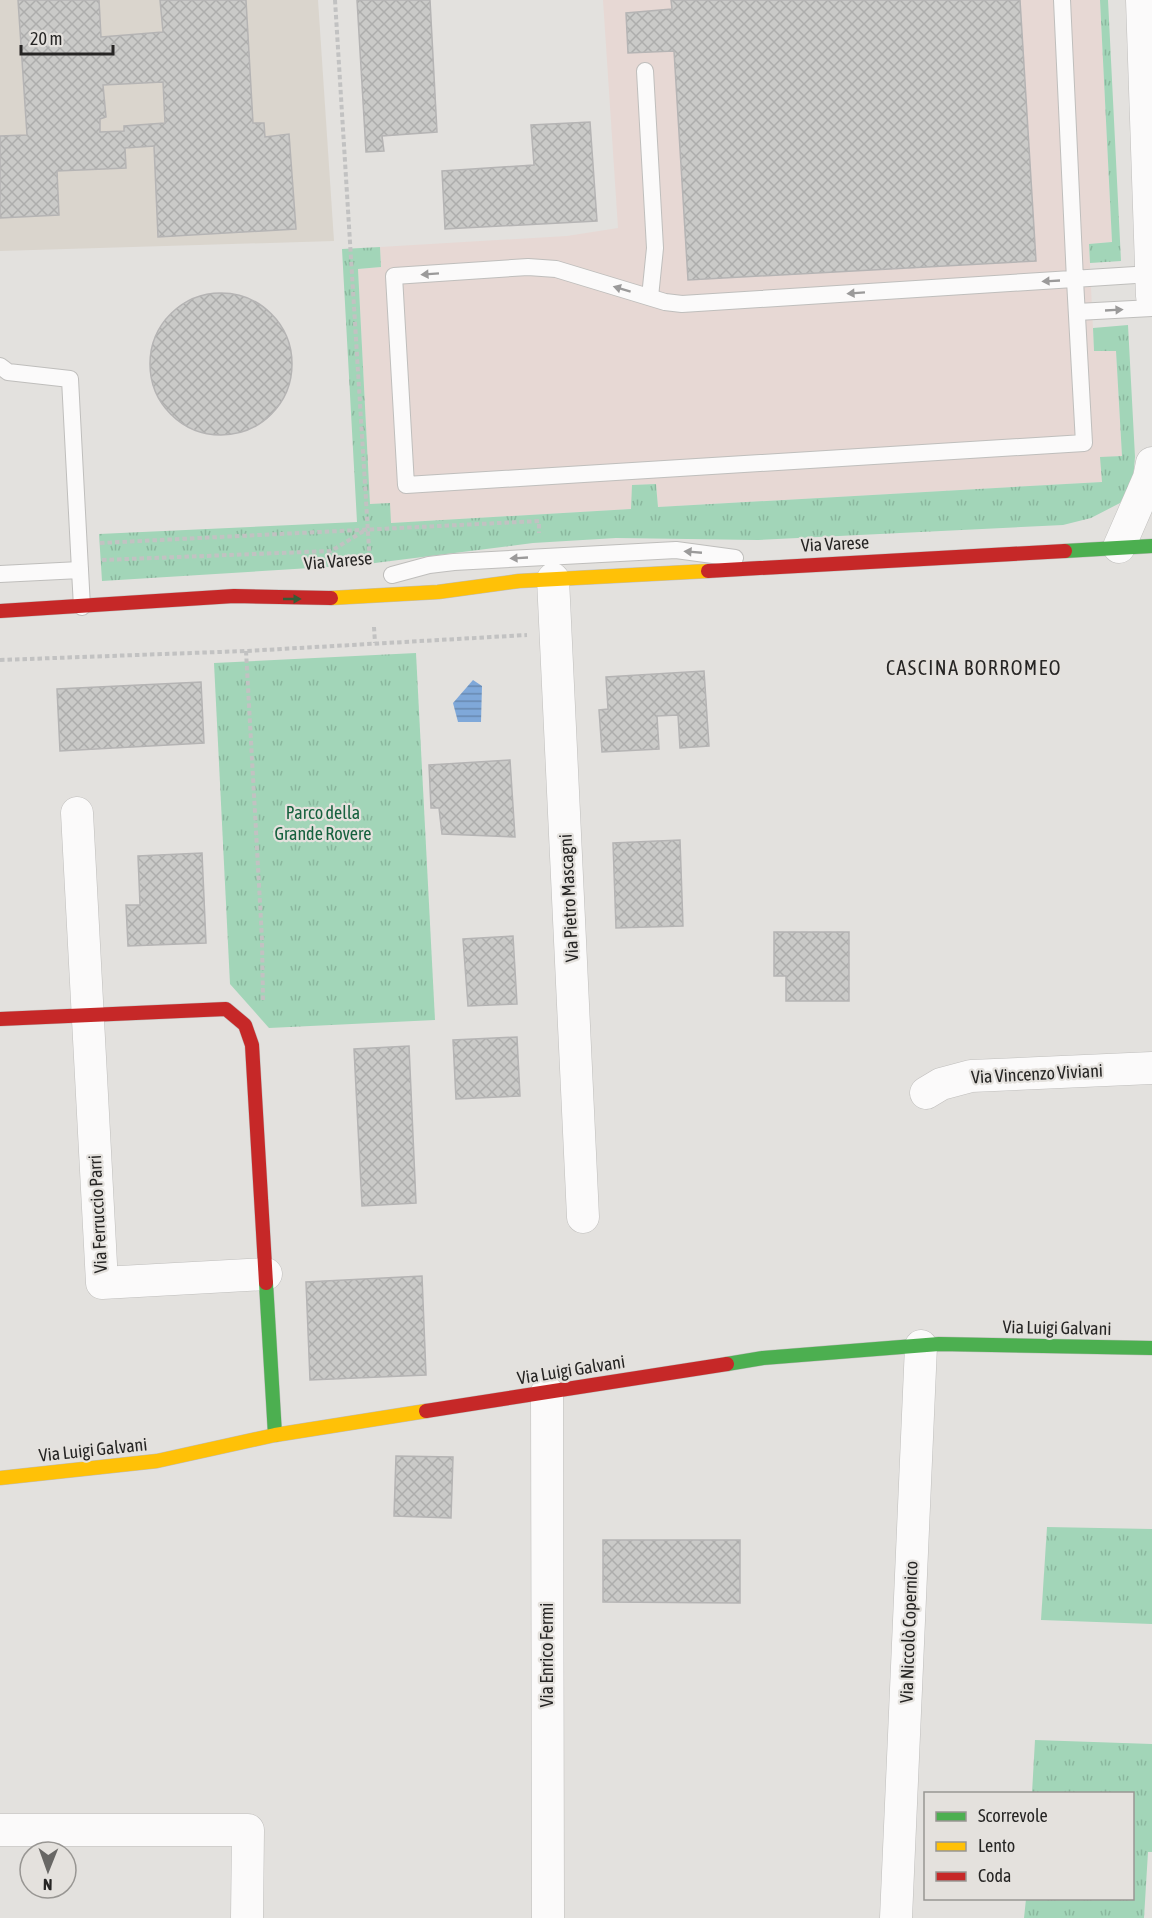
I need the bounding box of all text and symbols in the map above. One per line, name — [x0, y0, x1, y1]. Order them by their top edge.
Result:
scale bar — [21, 18, 112, 56]
text: 20 m — [30, 28, 62, 49]
one-way arrow — [420, 269, 439, 278]
one-way arrow — [1041, 277, 1060, 286]
one-way arrow — [613, 283, 631, 293]
one-way arrow — [847, 289, 866, 298]
one-way arrow — [1105, 305, 1124, 314]
street label: Via Varese — [800, 531, 870, 556]
street label: Via Varese — [303, 547, 373, 574]
one-way arrow — [684, 547, 703, 557]
one-way arrow — [510, 554, 529, 563]
one-way arrow — [283, 594, 302, 604]
district label: CASCINA BORROMEO — [886, 656, 1062, 679]
park label: Parco della Grande Rovere — [275, 802, 371, 844]
street label: Via Pietro Mascagni — [555, 833, 582, 963]
street label: Via Vincenzo Viviani — [970, 1060, 1103, 1087]
street label: Via Ferruccio Parri — [84, 1154, 111, 1274]
street label: Via Luigi Galvani — [1002, 1316, 1112, 1339]
street label: Via Luigi Galvani — [515, 1351, 626, 1388]
street label: Via Luigi Galvani — [38, 1433, 148, 1466]
street label: Via Niccolò Copernico — [896, 1560, 921, 1704]
street label: Via Enrico Fermi — [536, 1603, 557, 1707]
legend — [924, 1792, 1134, 1900]
text: Scorrevole — [978, 1805, 1048, 1826]
text: Lento — [978, 1835, 1015, 1856]
north arrow — [18, 1840, 78, 1900]
text: Coda — [978, 1865, 1011, 1886]
text: N — [43, 1876, 53, 1894]

